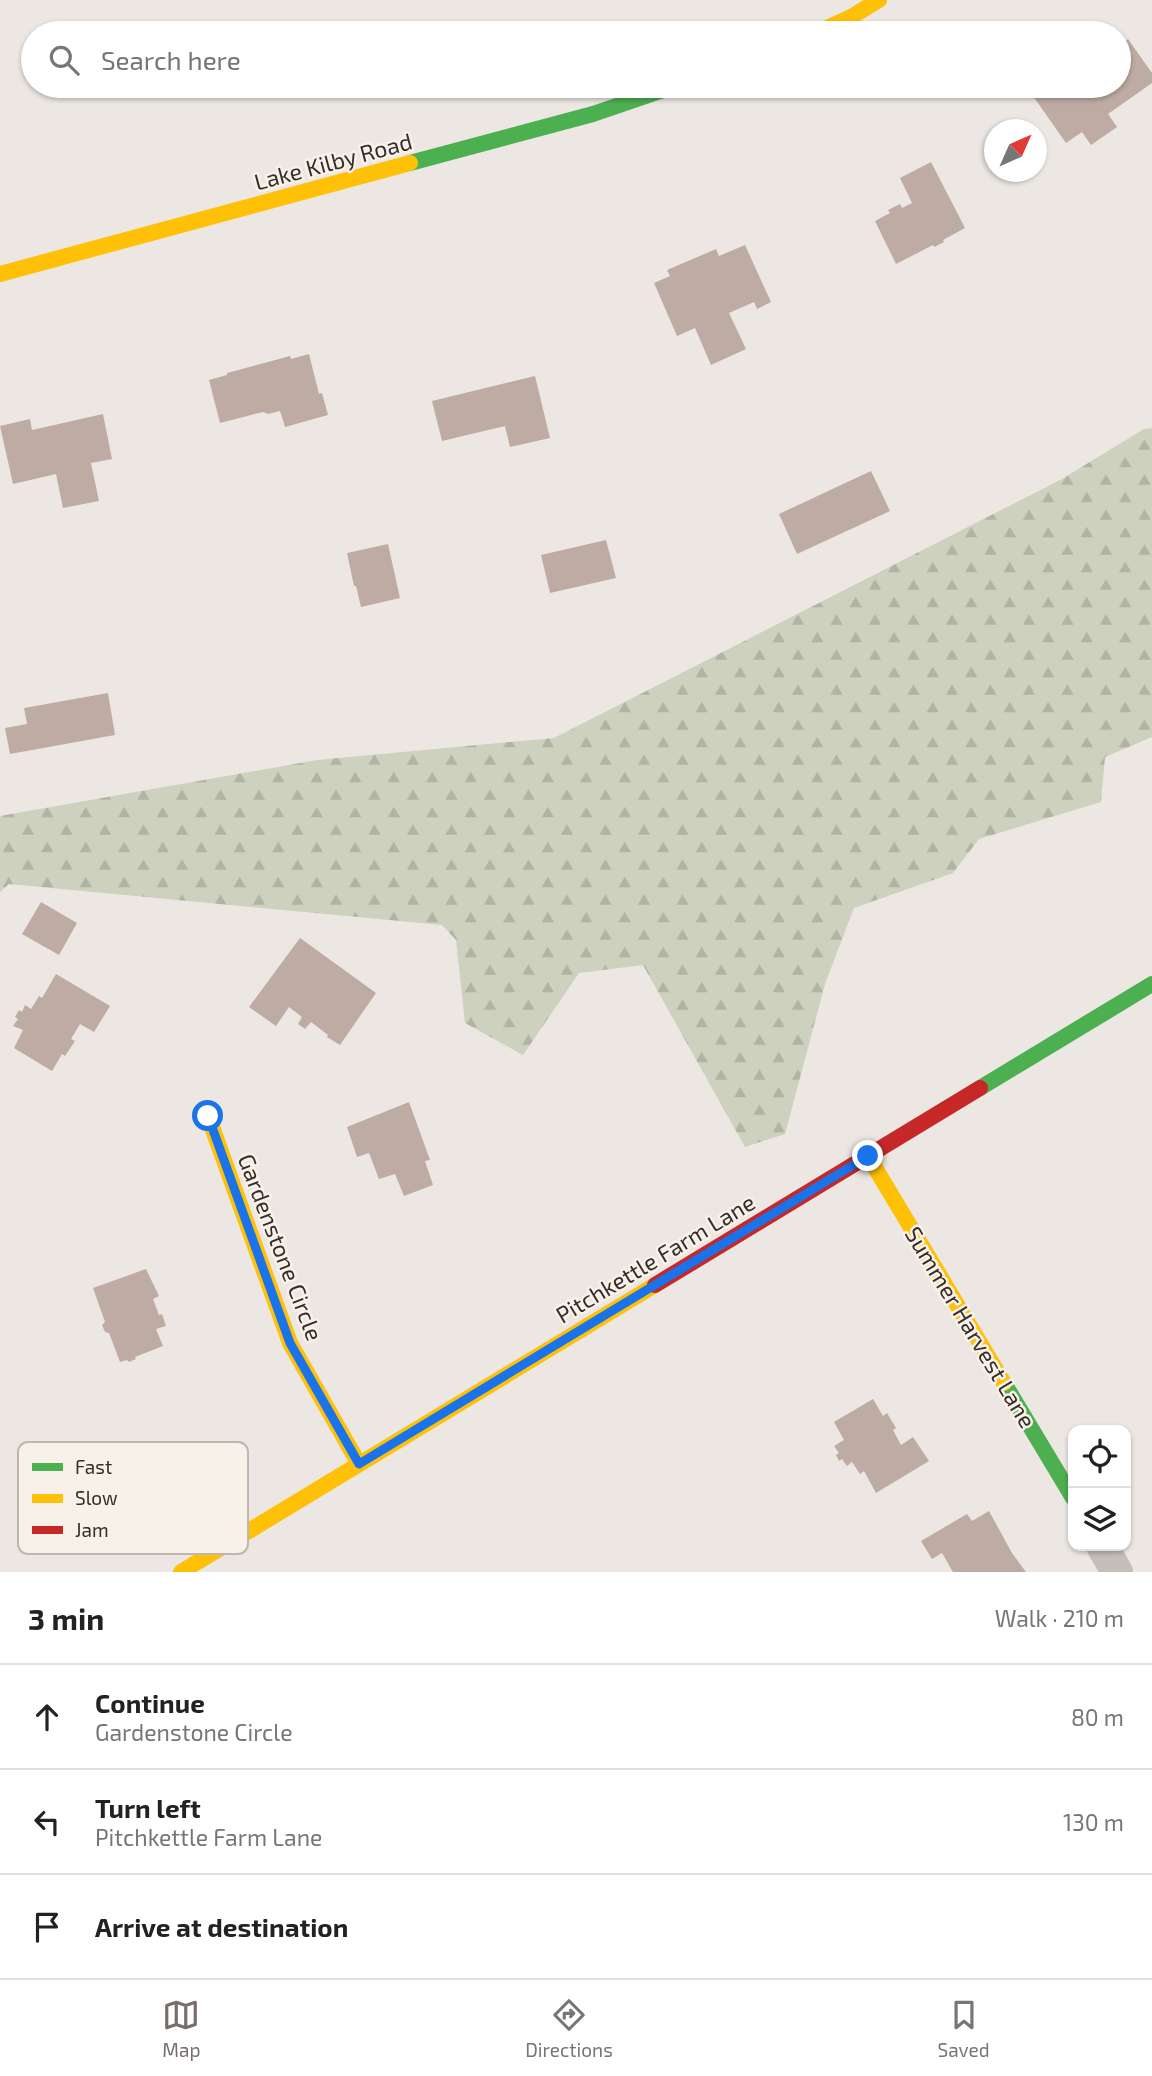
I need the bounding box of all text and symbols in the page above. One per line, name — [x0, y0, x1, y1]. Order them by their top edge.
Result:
search box — [21, 21, 1131, 98]
icon: search — [45, 41, 83, 79]
text: Search here — [101, 44, 241, 75]
north arrow — [984, 119, 1047, 182]
street label: Lake Kilby Road — [251, 126, 415, 196]
route start — [192, 1100, 223, 1131]
route end — [852, 1140, 883, 1171]
street label: Gardenstone Circle — [233, 1150, 329, 1344]
street label: Pitchkettle Farm Lane — [550, 1187, 760, 1329]
street label: Summer Harvest Lane — [900, 1221, 1042, 1433]
map controls — [1068, 1425, 1131, 1551]
button: locate — [1068, 1425, 1131, 1488]
legend — [18, 1442, 248, 1554]
text: Fast — [75, 1455, 112, 1478]
text: Slow — [75, 1486, 118, 1509]
button: layers — [1068, 1488, 1131, 1551]
text: Jam — [75, 1518, 109, 1541]
text: 3 min — [28, 1600, 104, 1636]
text: Walk · 210 m — [995, 1604, 1124, 1632]
text: Continue — [95, 1687, 205, 1718]
icon: ahead — [28, 1698, 66, 1736]
text: 80 m — [1071, 1703, 1124, 1731]
text: Gardenstone Circle — [95, 1718, 292, 1746]
text: Turn left — [95, 1792, 201, 1823]
icon: left — [28, 1803, 66, 1841]
text: 130 m — [1063, 1808, 1124, 1836]
text: Pitchkettle Farm Lane — [95, 1823, 322, 1851]
icon: arrive — [28, 1908, 66, 1946]
text: Arrive at destination — [95, 1911, 348, 1942]
tab: Map — [162, 1996, 200, 2061]
tab: Directions — [525, 1996, 613, 2061]
tab: Saved — [937, 1996, 990, 2061]

